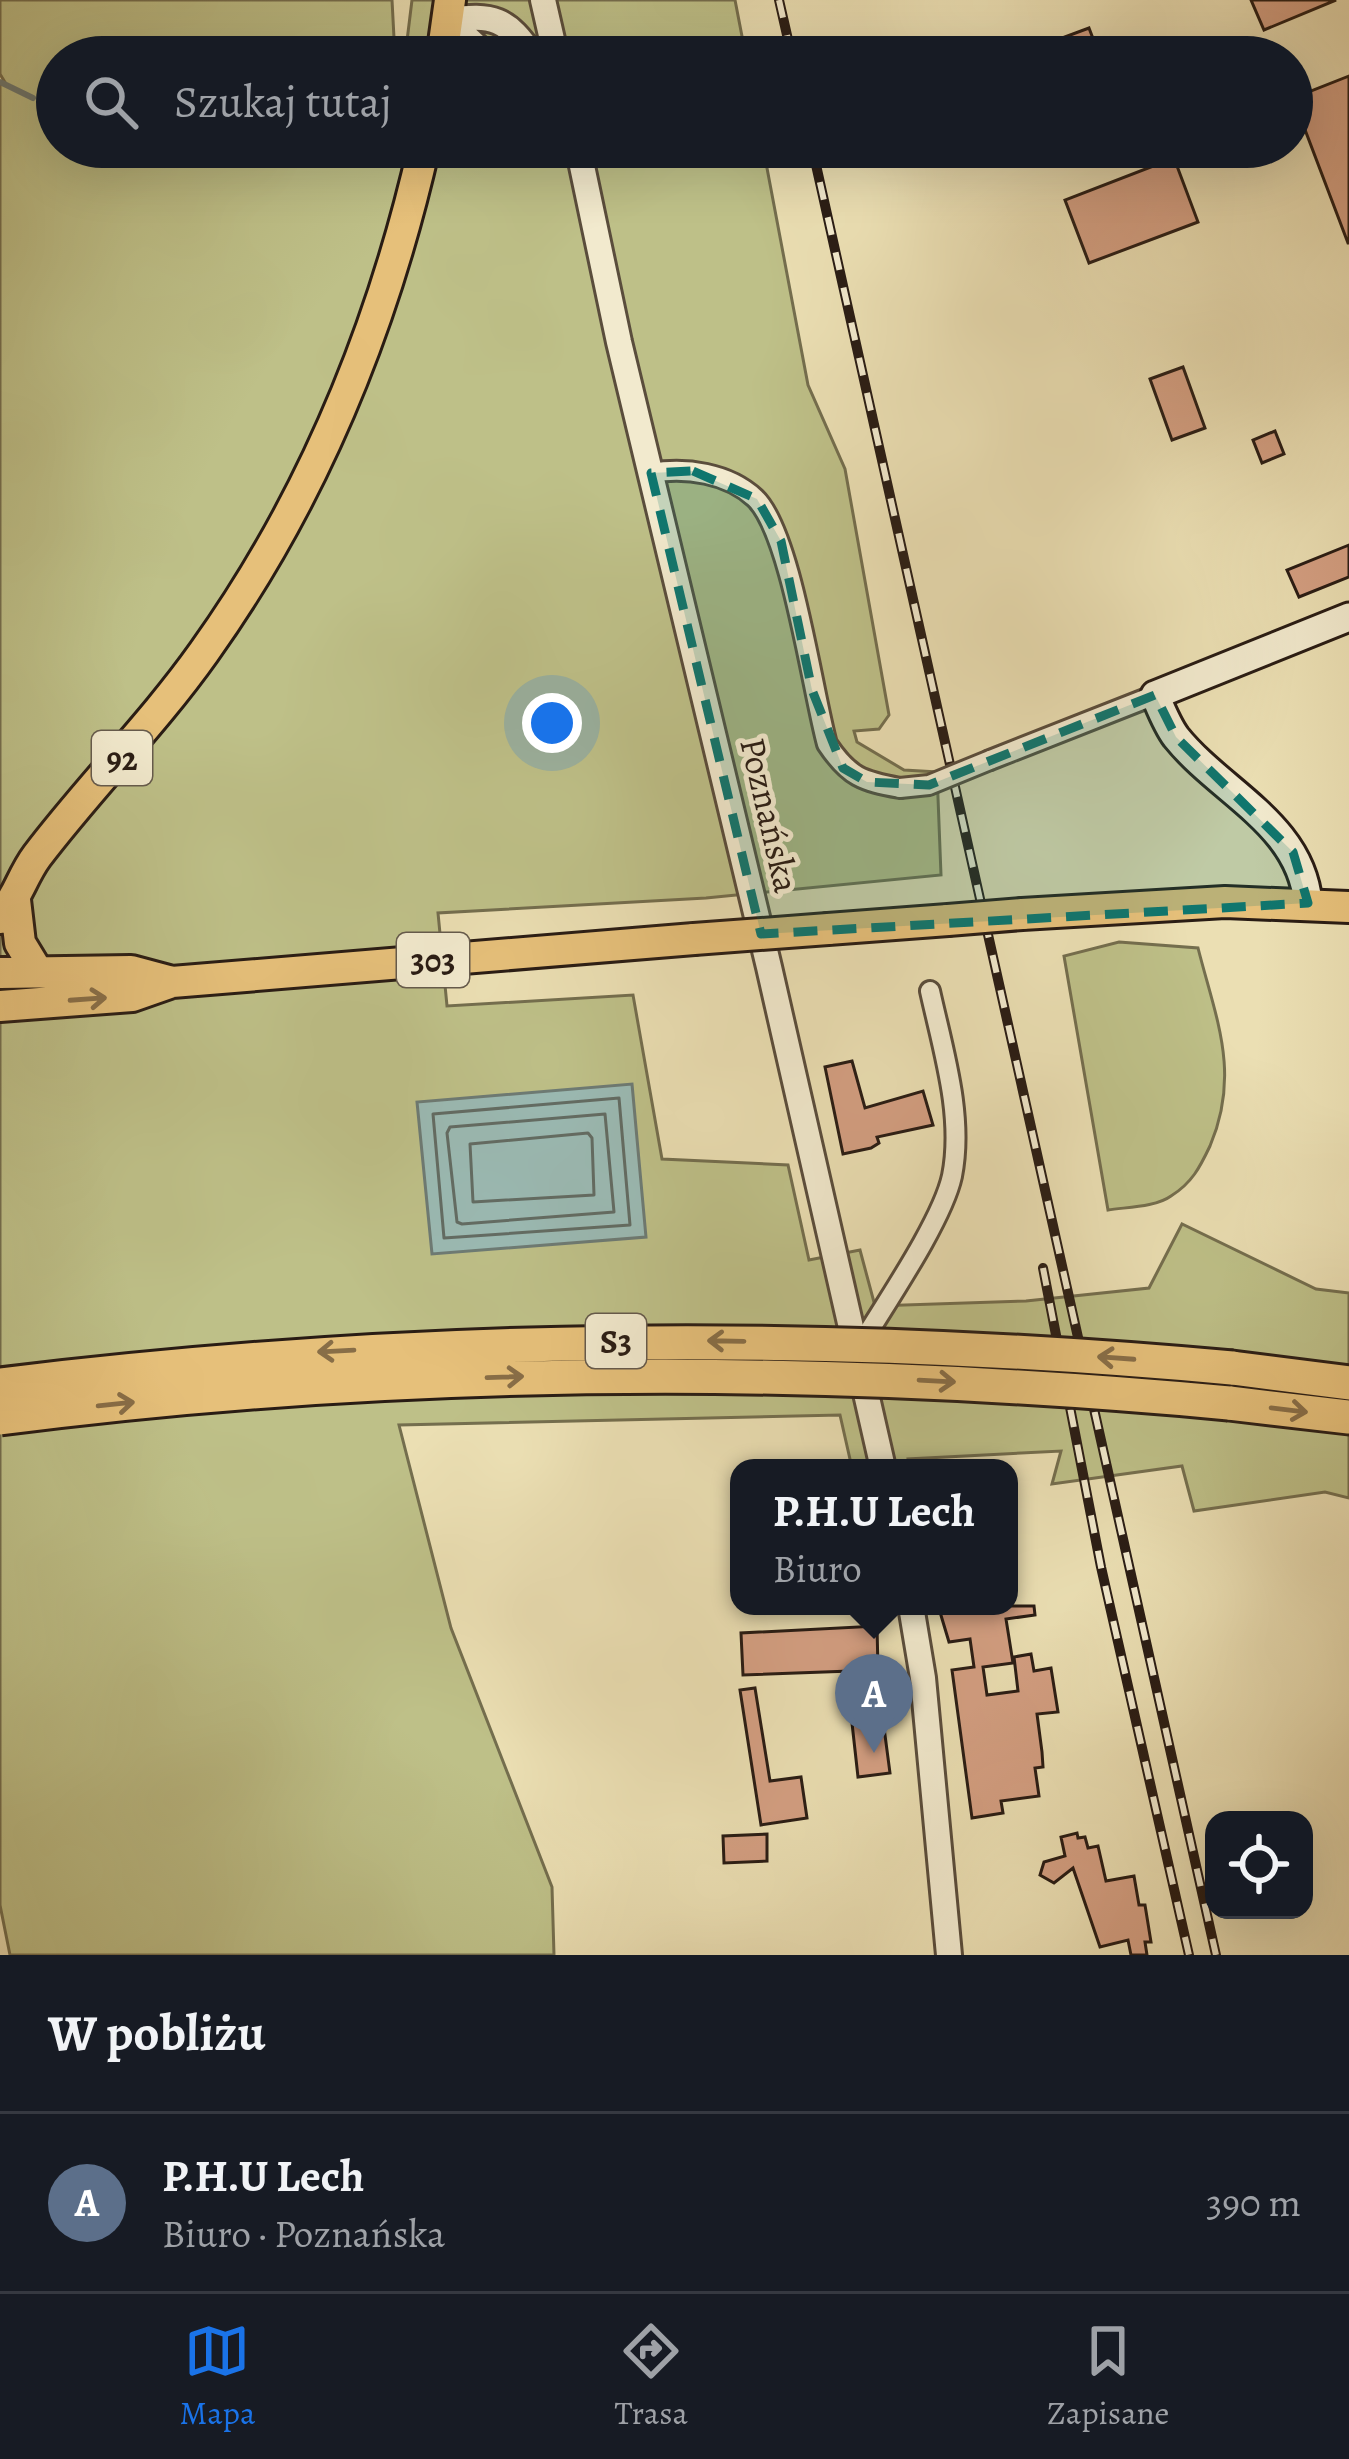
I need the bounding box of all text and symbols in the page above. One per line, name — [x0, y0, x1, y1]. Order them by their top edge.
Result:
search box — [36, 36, 1313, 168]
icon: search — [78, 69, 144, 135]
text: Szukaj tutaj — [174, 71, 392, 133]
your location — [522, 693, 582, 753]
road number: 92 — [92, 731, 152, 785]
street label: Poznańska — [728, 733, 812, 898]
road number: 303 — [397, 933, 469, 987]
one-way arrow — [68, 988, 107, 1011]
road number: S3 — [586, 1314, 646, 1368]
one-way arrow — [707, 1330, 746, 1352]
one-way arrow — [318, 1340, 357, 1363]
one-way arrow — [1097, 1346, 1136, 1369]
one-way arrow — [485, 1365, 524, 1388]
one-way arrow — [917, 1370, 956, 1393]
one-way arrow — [96, 1392, 135, 1414]
one-way arrow — [1269, 1399, 1308, 1421]
popup — [730, 1459, 1018, 1615]
text: P.H.U Lech — [773, 1480, 975, 1542]
text: Biuro — [773, 1542, 862, 1595]
pin: A — [835, 1654, 913, 1753]
map controls — [1205, 1811, 1313, 1919]
button: locate — [1205, 1811, 1313, 1919]
text: W pobliżu — [48, 1998, 265, 2068]
text: P.H.U Lech — [162, 2145, 364, 2207]
text: A — [75, 2176, 99, 2229]
text: 390 m — [1206, 2176, 1301, 2229]
text: Biuro · Poznańska — [162, 2207, 445, 2260]
tab: Mapa — [180, 2318, 255, 2435]
tab: Trasa — [615, 2318, 688, 2435]
tab: Zapisane — [1047, 2318, 1169, 2435]

